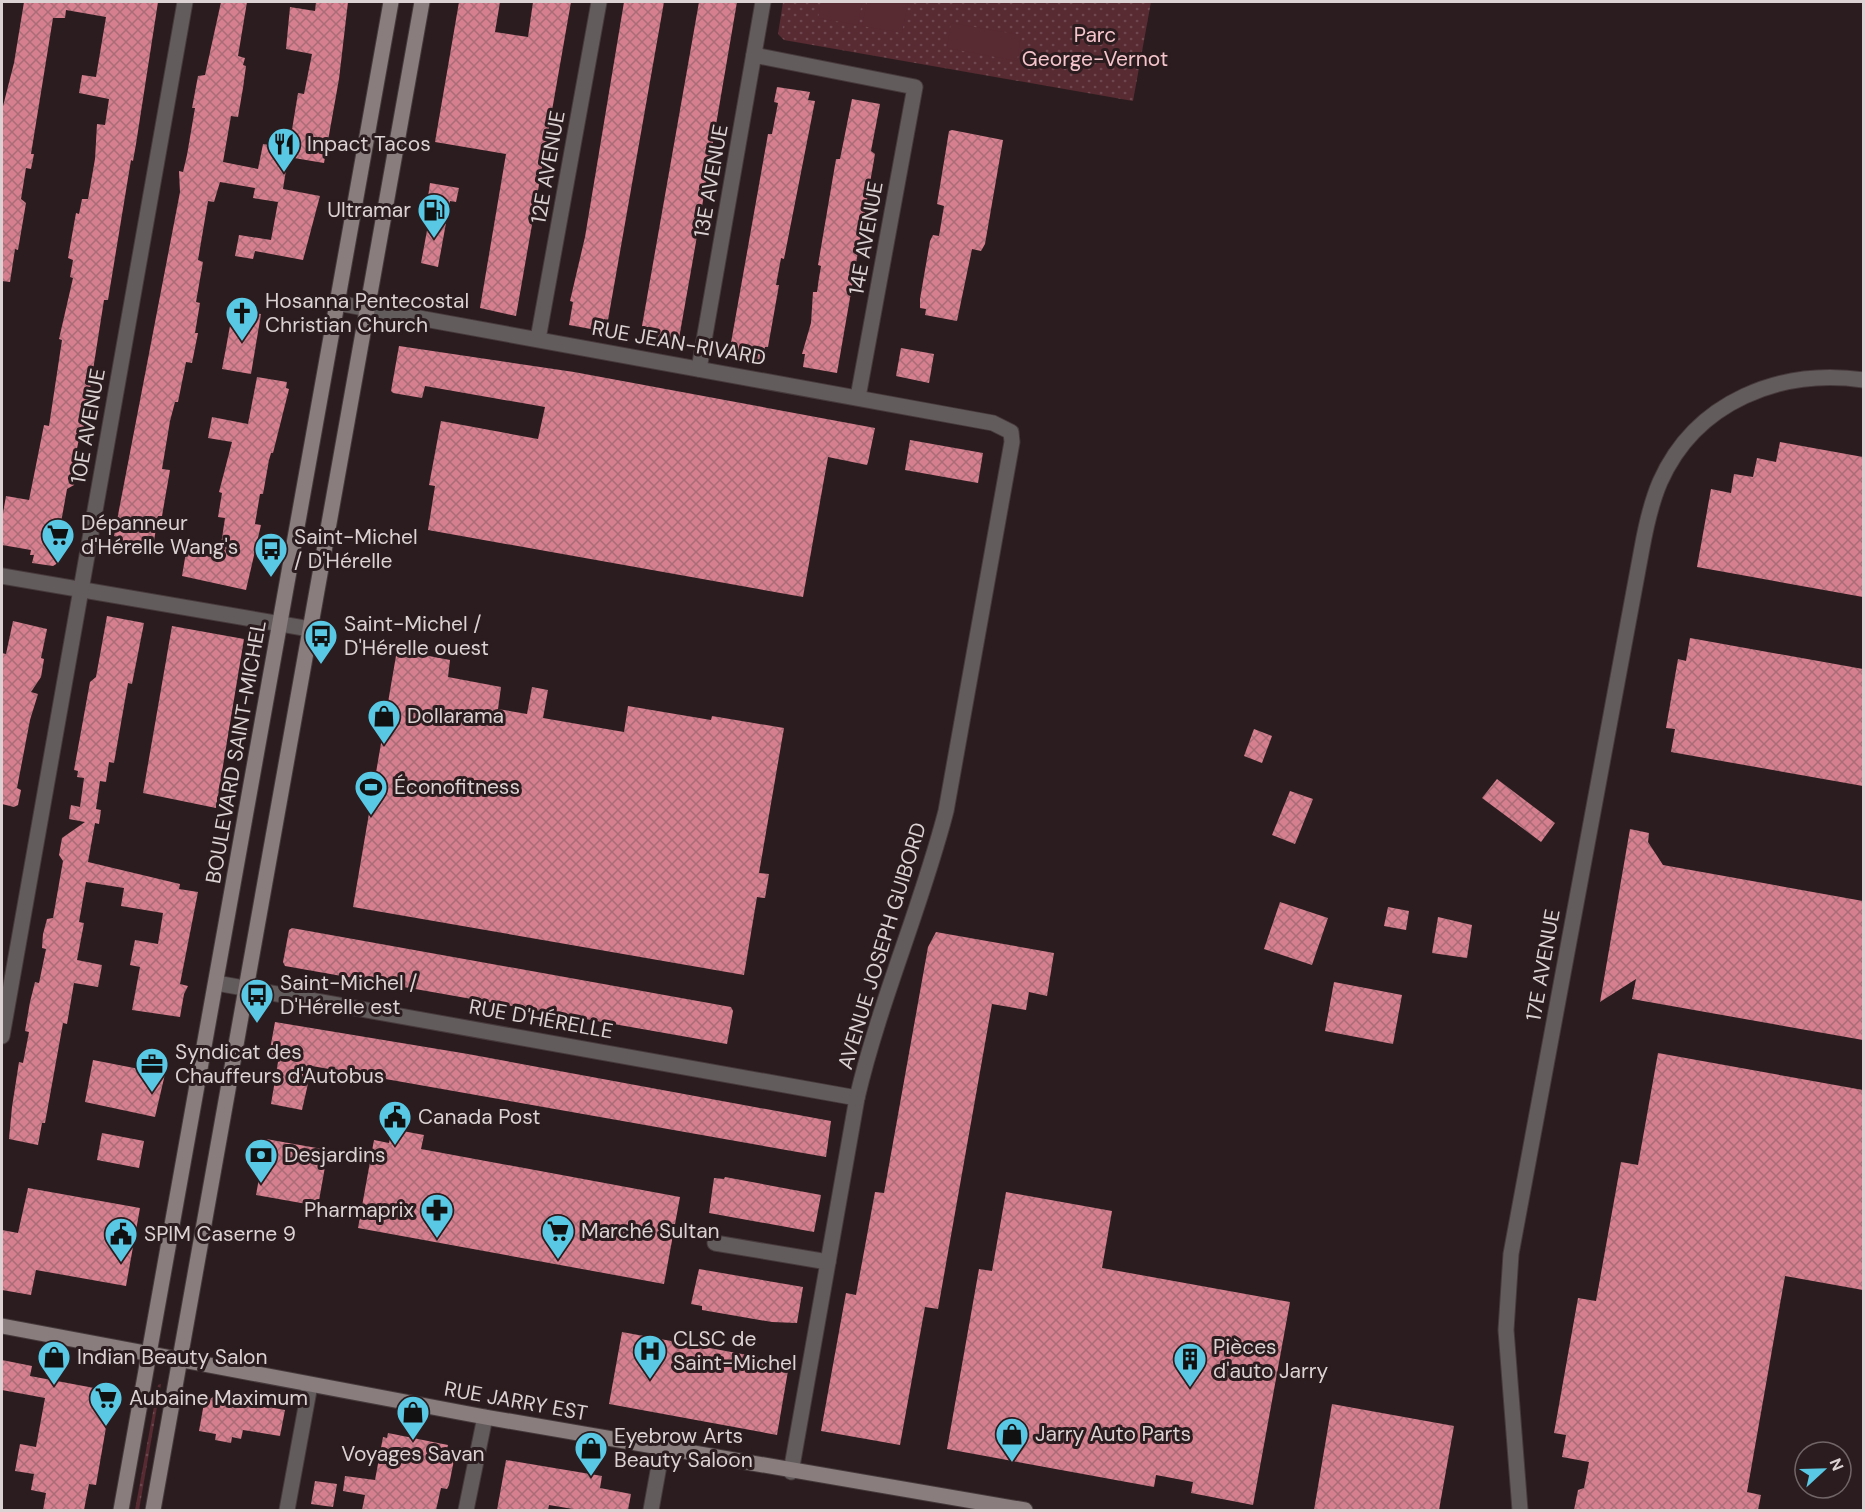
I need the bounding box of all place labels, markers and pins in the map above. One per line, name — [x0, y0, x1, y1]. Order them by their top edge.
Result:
restaurant icon: Inpact Tacos — [266, 126, 302, 173]
place label: Inpact Tacos — [307, 130, 431, 158]
fuel station icon: Ultramar — [416, 192, 452, 239]
place label: Ultramar — [327, 196, 411, 224]
place label: Hosanna Pentecostal Christian Church — [265, 287, 469, 339]
church icon: Hosanna Pentecostal Christian Church — [224, 295, 260, 342]
place label: Dépanneur d'Hérelle Wang's — [81, 509, 238, 561]
supermarket icon: Dépanneur d'Hérelle Wang's — [40, 517, 76, 564]
place label: Saint-Michel / D'Hérelle — [294, 523, 418, 575]
bus stop icon: Saint-Michel / D'Hérelle — [253, 531, 289, 578]
place label: Saint-Michel / D'Hérelle ouest — [344, 610, 489, 662]
bus stop icon: Saint-Michel / D'Hérelle ouest — [303, 618, 339, 665]
shop icon: Dollarama — [366, 698, 402, 745]
place label: Dollarama — [407, 702, 504, 730]
sports icon: Éconofitness — [353, 769, 389, 816]
place label: Éconofitness — [394, 773, 520, 801]
place label: Saint-Michel / D'Hérelle est — [280, 969, 418, 1021]
bus stop icon: Saint-Michel / D'Hérelle est — [239, 977, 275, 1024]
place label: Syndicat des Chauffeurs d'Autobus — [175, 1038, 384, 1090]
office icon: Syndicat des Chauffeurs d'Autobus — [134, 1046, 170, 1093]
public building icon: Canada Post — [377, 1099, 413, 1146]
place label: Canada Post — [418, 1103, 540, 1131]
bank icon: Desjardins — [243, 1137, 279, 1184]
place label: Desjardins — [284, 1141, 386, 1169]
pharmacy icon: Pharmaprix — [419, 1192, 455, 1239]
place label: Pharmaprix — [304, 1196, 414, 1224]
supermarket icon: Marché Sultan — [540, 1213, 576, 1260]
public building icon: SPIM Caserne 9 — [103, 1216, 139, 1263]
place label: Marché Sultan — [581, 1217, 720, 1245]
place label: SPIM Caserne 9 — [144, 1220, 296, 1248]
place label: CLSC de Saint-Michel — [673, 1325, 797, 1377]
hospital icon: CLSC de Saint-Michel — [632, 1333, 668, 1380]
place label: Pièces d'auto Jarry — [1213, 1333, 1328, 1385]
shop icon: Indian Beauty Salon — [36, 1339, 72, 1386]
building icon: Pièces d'auto Jarry — [1172, 1341, 1208, 1388]
place label: Indian Beauty Salon — [77, 1343, 268, 1371]
supermarket icon: Aubaine Maximum — [88, 1380, 124, 1427]
place label: Aubaine Maximum — [129, 1384, 308, 1412]
shop icon: Voyages Savan — [395, 1394, 431, 1441]
shop icon: Jarry Auto Parts — [994, 1416, 1030, 1463]
place label: Jarry Auto Parts — [1035, 1420, 1191, 1448]
place label: Eyebrow Arts Beauty Saloon — [614, 1422, 753, 1474]
shop icon: Eyebrow Arts Beauty Saloon — [573, 1430, 609, 1477]
place label: Voyages Savan — [341, 1440, 485, 1468]

